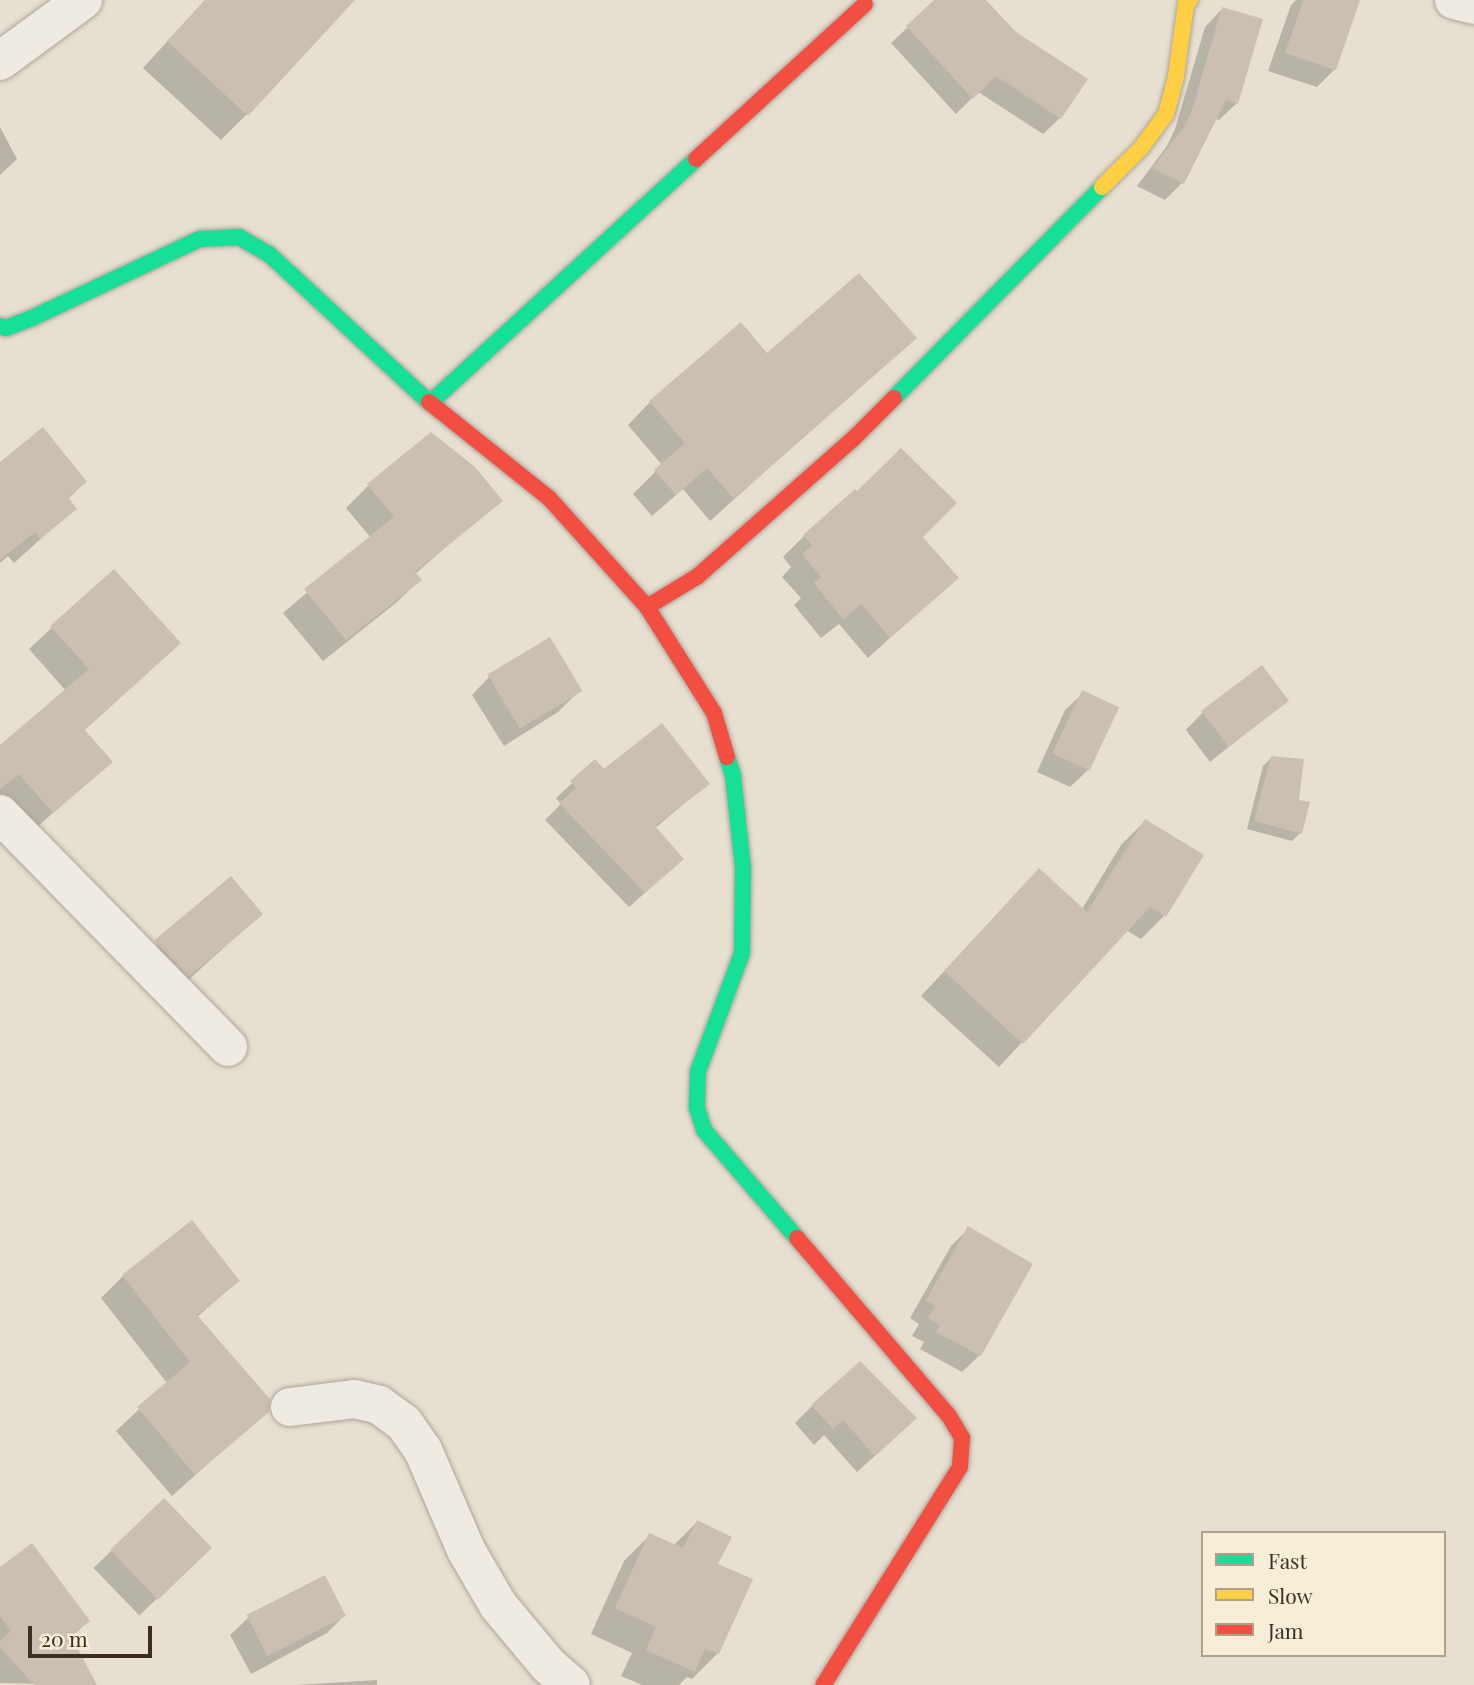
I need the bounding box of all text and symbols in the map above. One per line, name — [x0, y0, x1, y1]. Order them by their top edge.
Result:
legend — [1201, 1531, 1446, 1657]
text: Fast — [1268, 1546, 1307, 1574]
text: Slow — [1268, 1581, 1313, 1609]
scale bar — [32, 1612, 156, 1656]
text: Jam — [1268, 1616, 1304, 1644]
text: 20 m — [41, 1624, 88, 1652]

